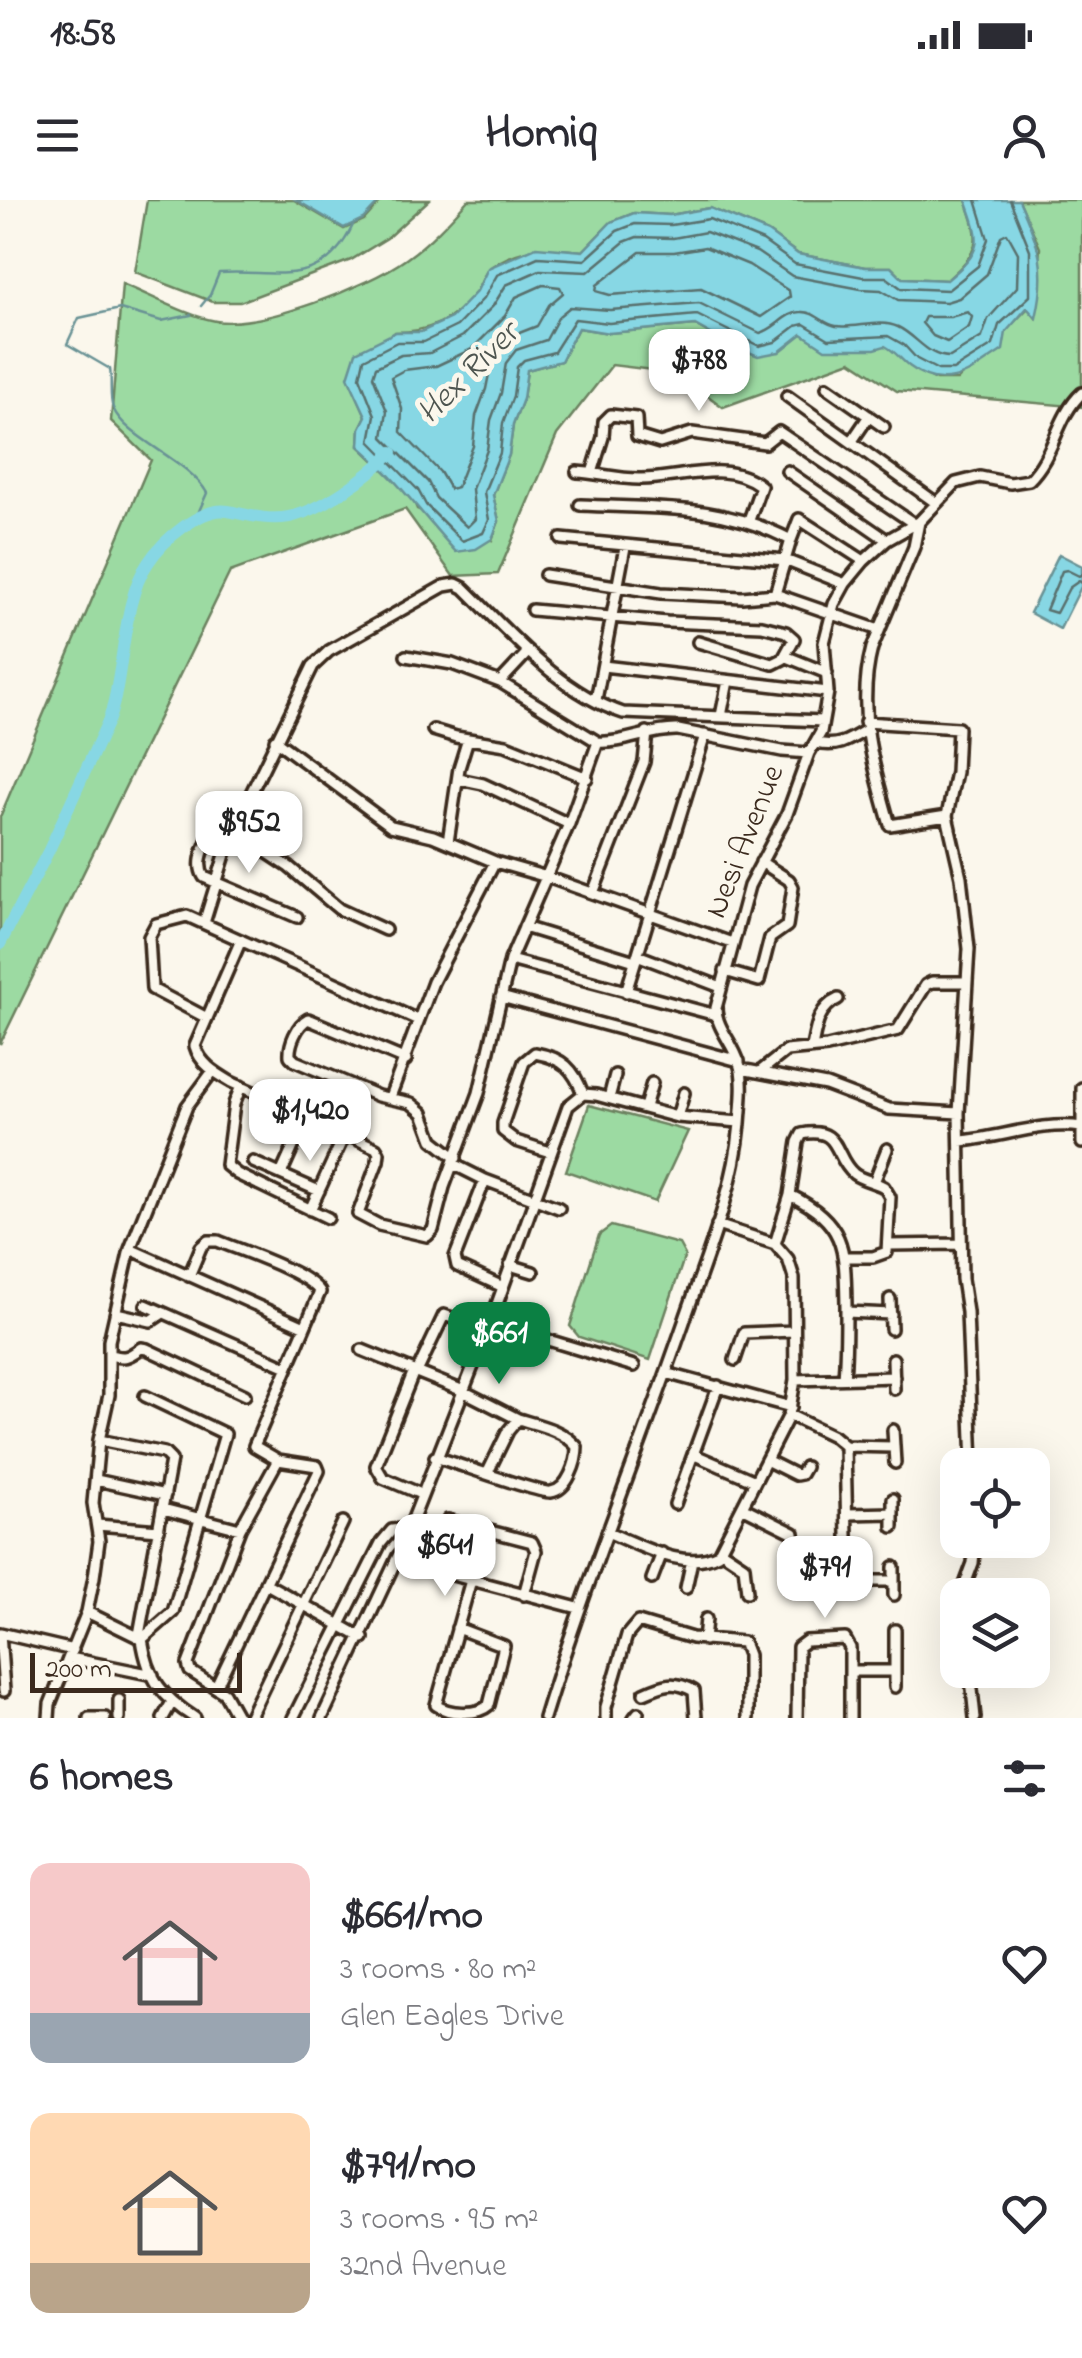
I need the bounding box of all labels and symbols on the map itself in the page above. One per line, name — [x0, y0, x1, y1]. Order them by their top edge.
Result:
water label: Hex River — [406, 308, 535, 437]
pin: $788 — [640, 329, 758, 414]
street label: Nesi Avenue — [694, 758, 798, 926]
pin: $952 — [190, 791, 308, 876]
pin: $1,420 — [229, 1079, 391, 1164]
pin: $661 — [440, 1302, 558, 1387]
pin: $641 — [386, 1514, 504, 1599]
pin: $791 — [766, 1536, 884, 1621]
scale bar — [30, 1648, 242, 1692]

